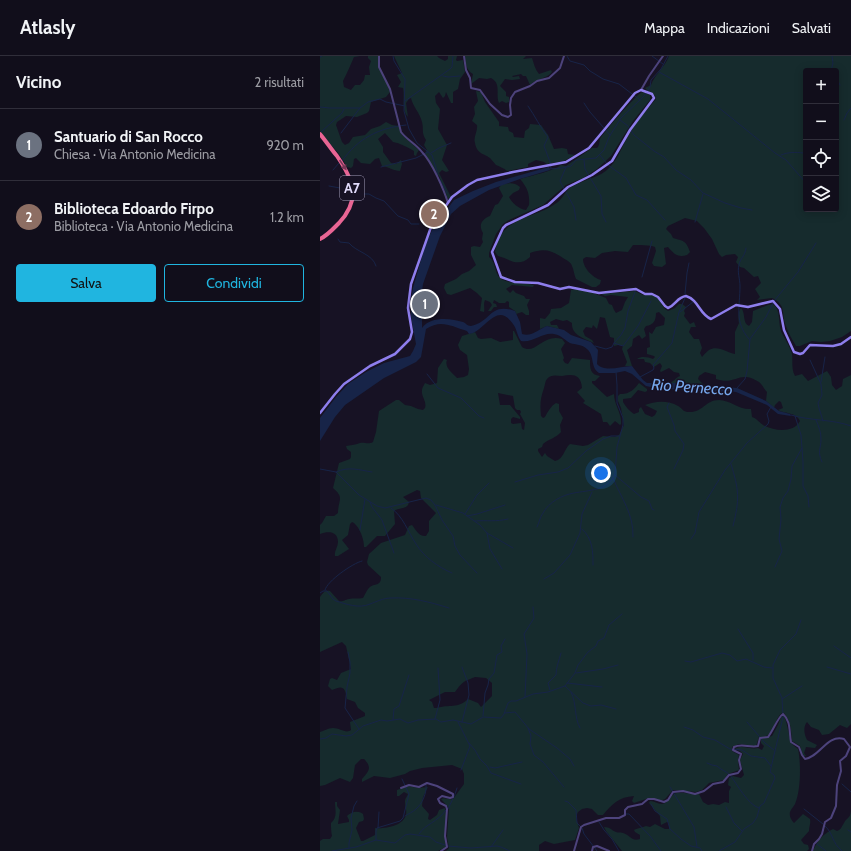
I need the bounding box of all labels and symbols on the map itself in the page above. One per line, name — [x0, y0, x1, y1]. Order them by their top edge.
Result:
one-way arrow — [339, 160, 347, 171]
road number: A7 — [340, 176, 364, 200]
pin: 2 — [421, 199, 447, 229]
pin: 1 — [412, 289, 438, 319]
water label: Rio Pernecco — [651, 375, 733, 399]
your location — [591, 463, 611, 483]

